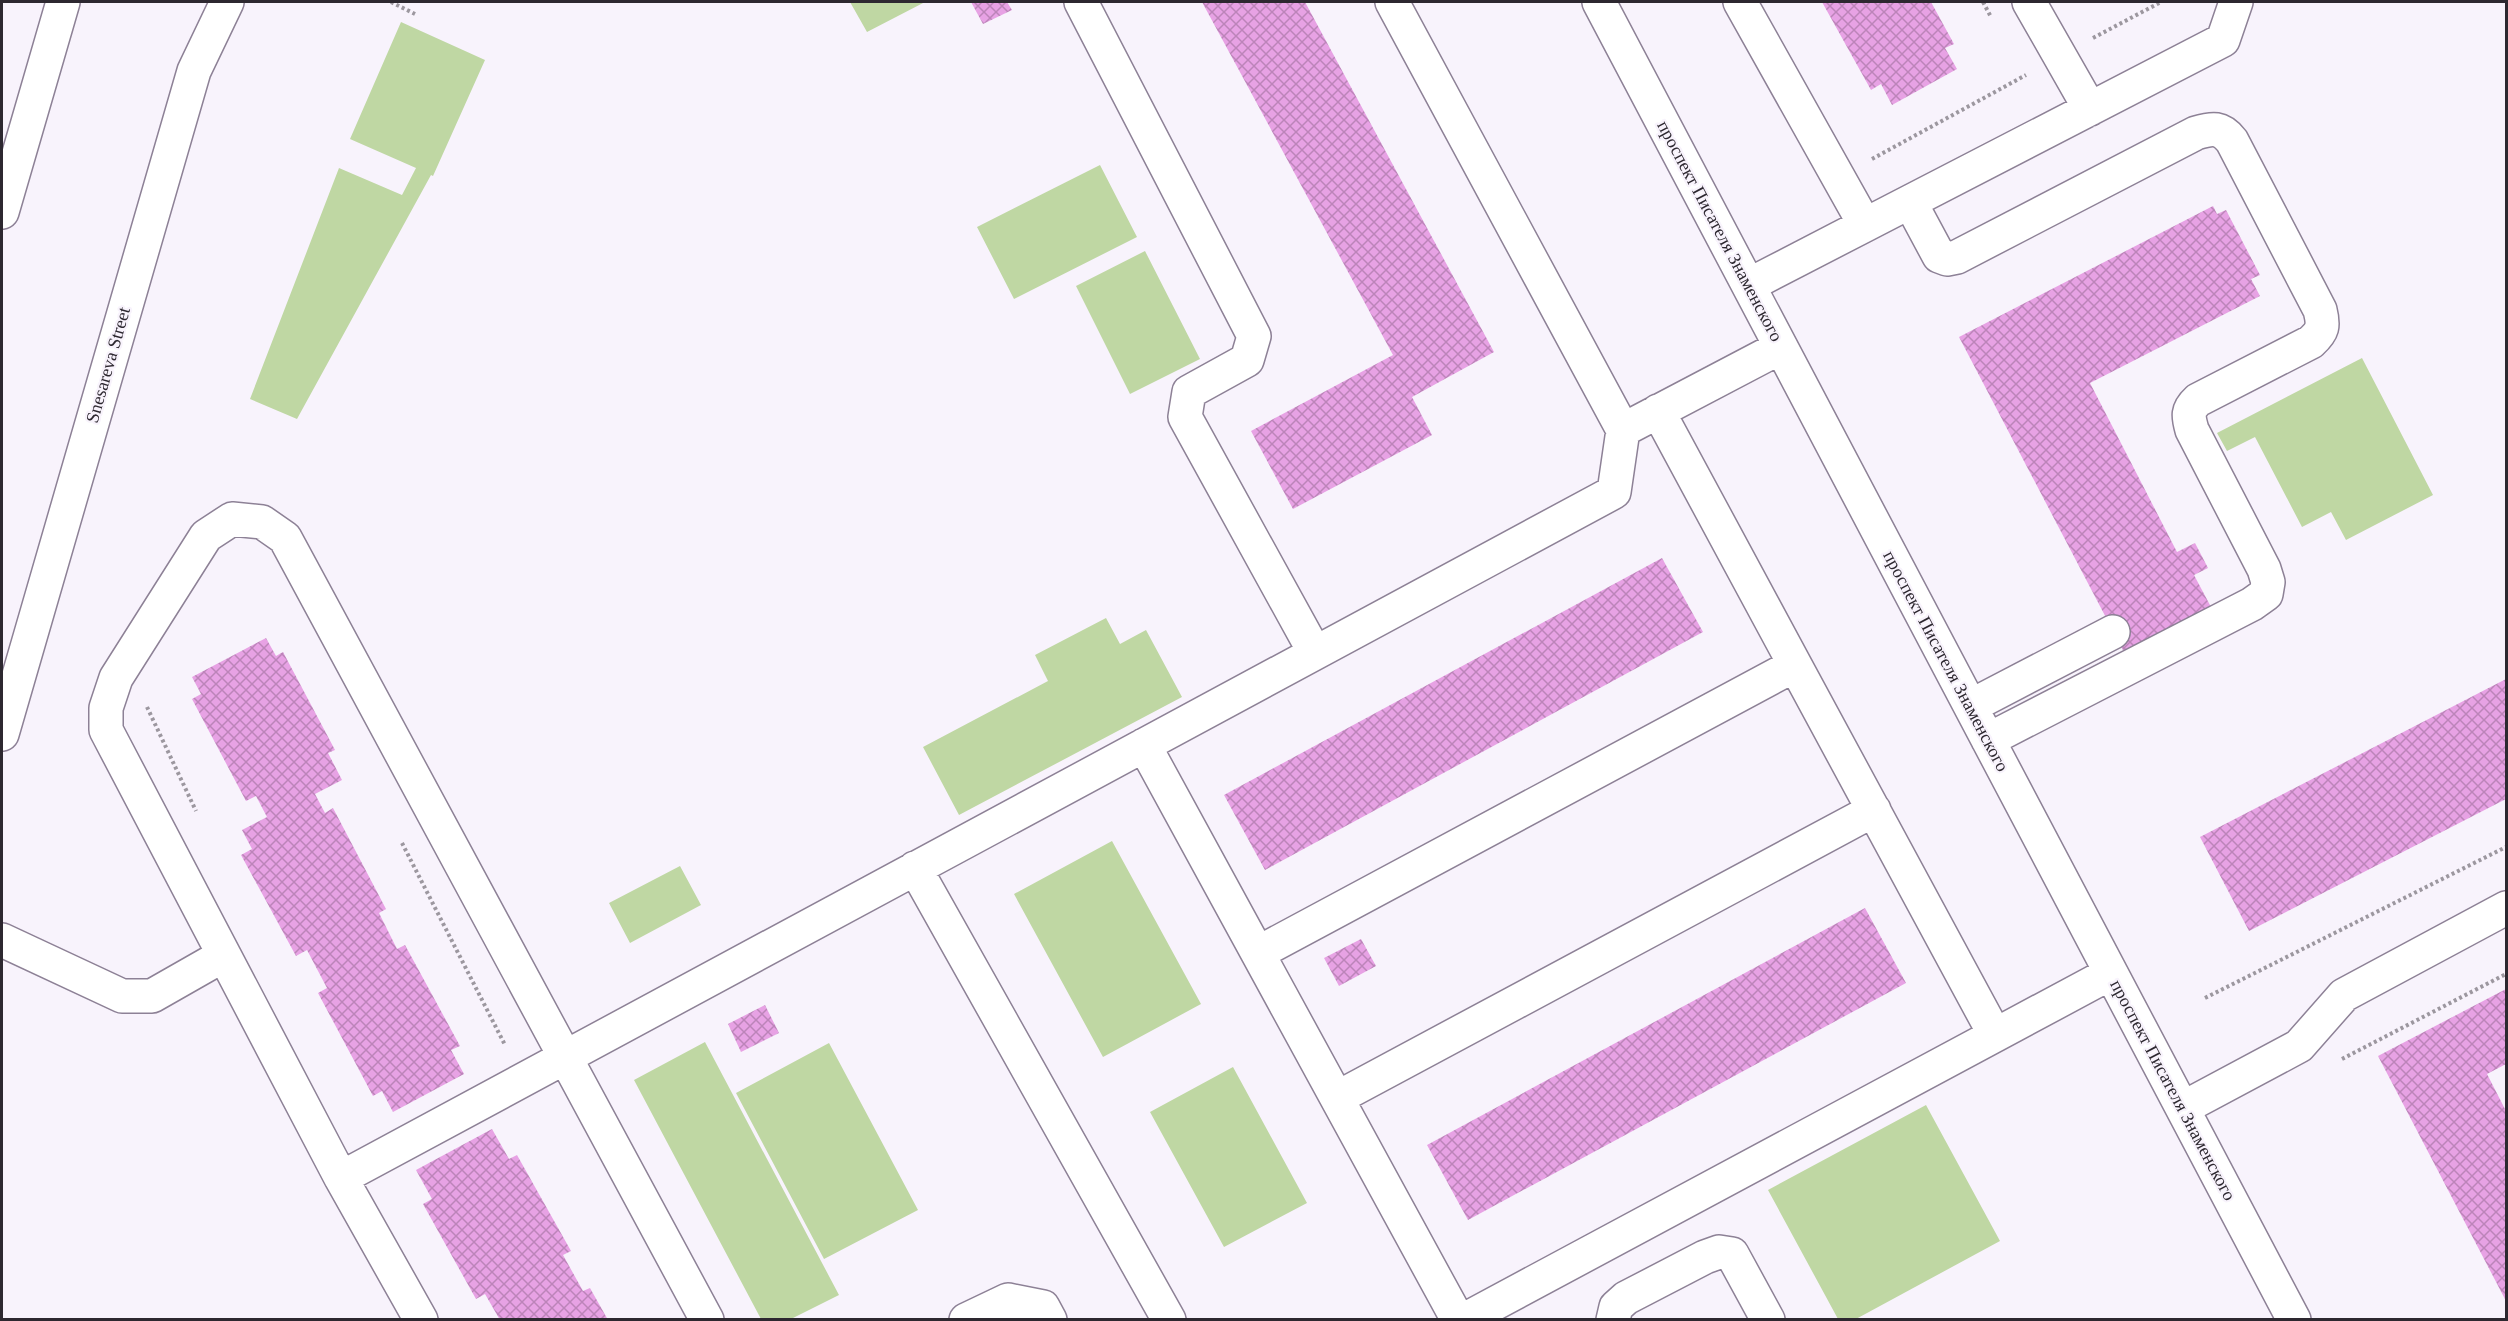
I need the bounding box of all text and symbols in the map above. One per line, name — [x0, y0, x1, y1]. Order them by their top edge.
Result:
street label: проспект Писателя Знаменского — [1653, 117, 1787, 345]
street label: Snesareva Street — [82, 305, 134, 425]
street label: проспект Писателя Знаменского — [1879, 547, 2013, 775]
street label: проспект Писателя Знаменского — [2106, 976, 2240, 1204]

